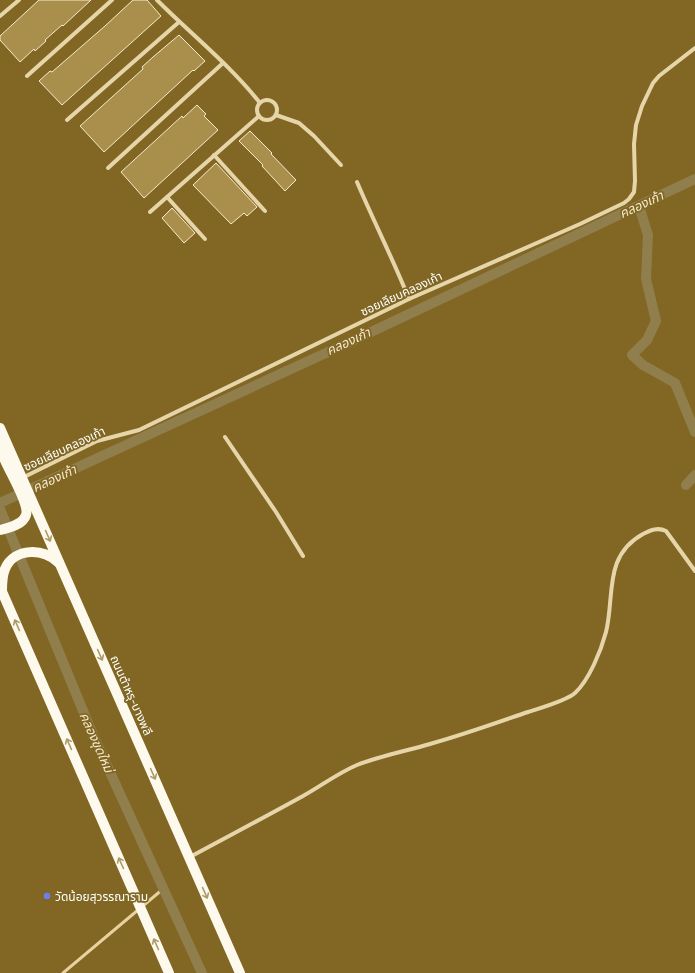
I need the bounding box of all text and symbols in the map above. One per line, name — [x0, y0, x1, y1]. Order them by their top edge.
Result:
water label: คลองเก้า — [616, 187, 666, 221]
street label: ซอยเลียบคลองเก้า — [358, 268, 444, 318]
water label: คลองเก้า — [323, 324, 373, 358]
street label: ซอยเลียบคลองเก้า — [21, 423, 107, 473]
water label: คลองเก้า — [29, 461, 79, 495]
one-way arrow — [45, 529, 52, 541]
one-way arrow — [12, 619, 20, 631]
one-way arrow — [97, 648, 105, 660]
street label: ถนนตำหรุ-บางพลี — [107, 653, 156, 738]
water label: คลองขุดใหม่ — [76, 709, 118, 777]
one-way arrow — [64, 738, 72, 750]
one-way arrow — [149, 767, 157, 779]
one-way arrow — [116, 857, 124, 869]
one-way arrow — [202, 886, 209, 898]
place label: วัดน้อยสุวรรณาราม — [55, 889, 148, 904]
marker: วัดน้อยสุวรรณาราม — [42, 891, 52, 901]
one-way arrow — [152, 939, 159, 951]

